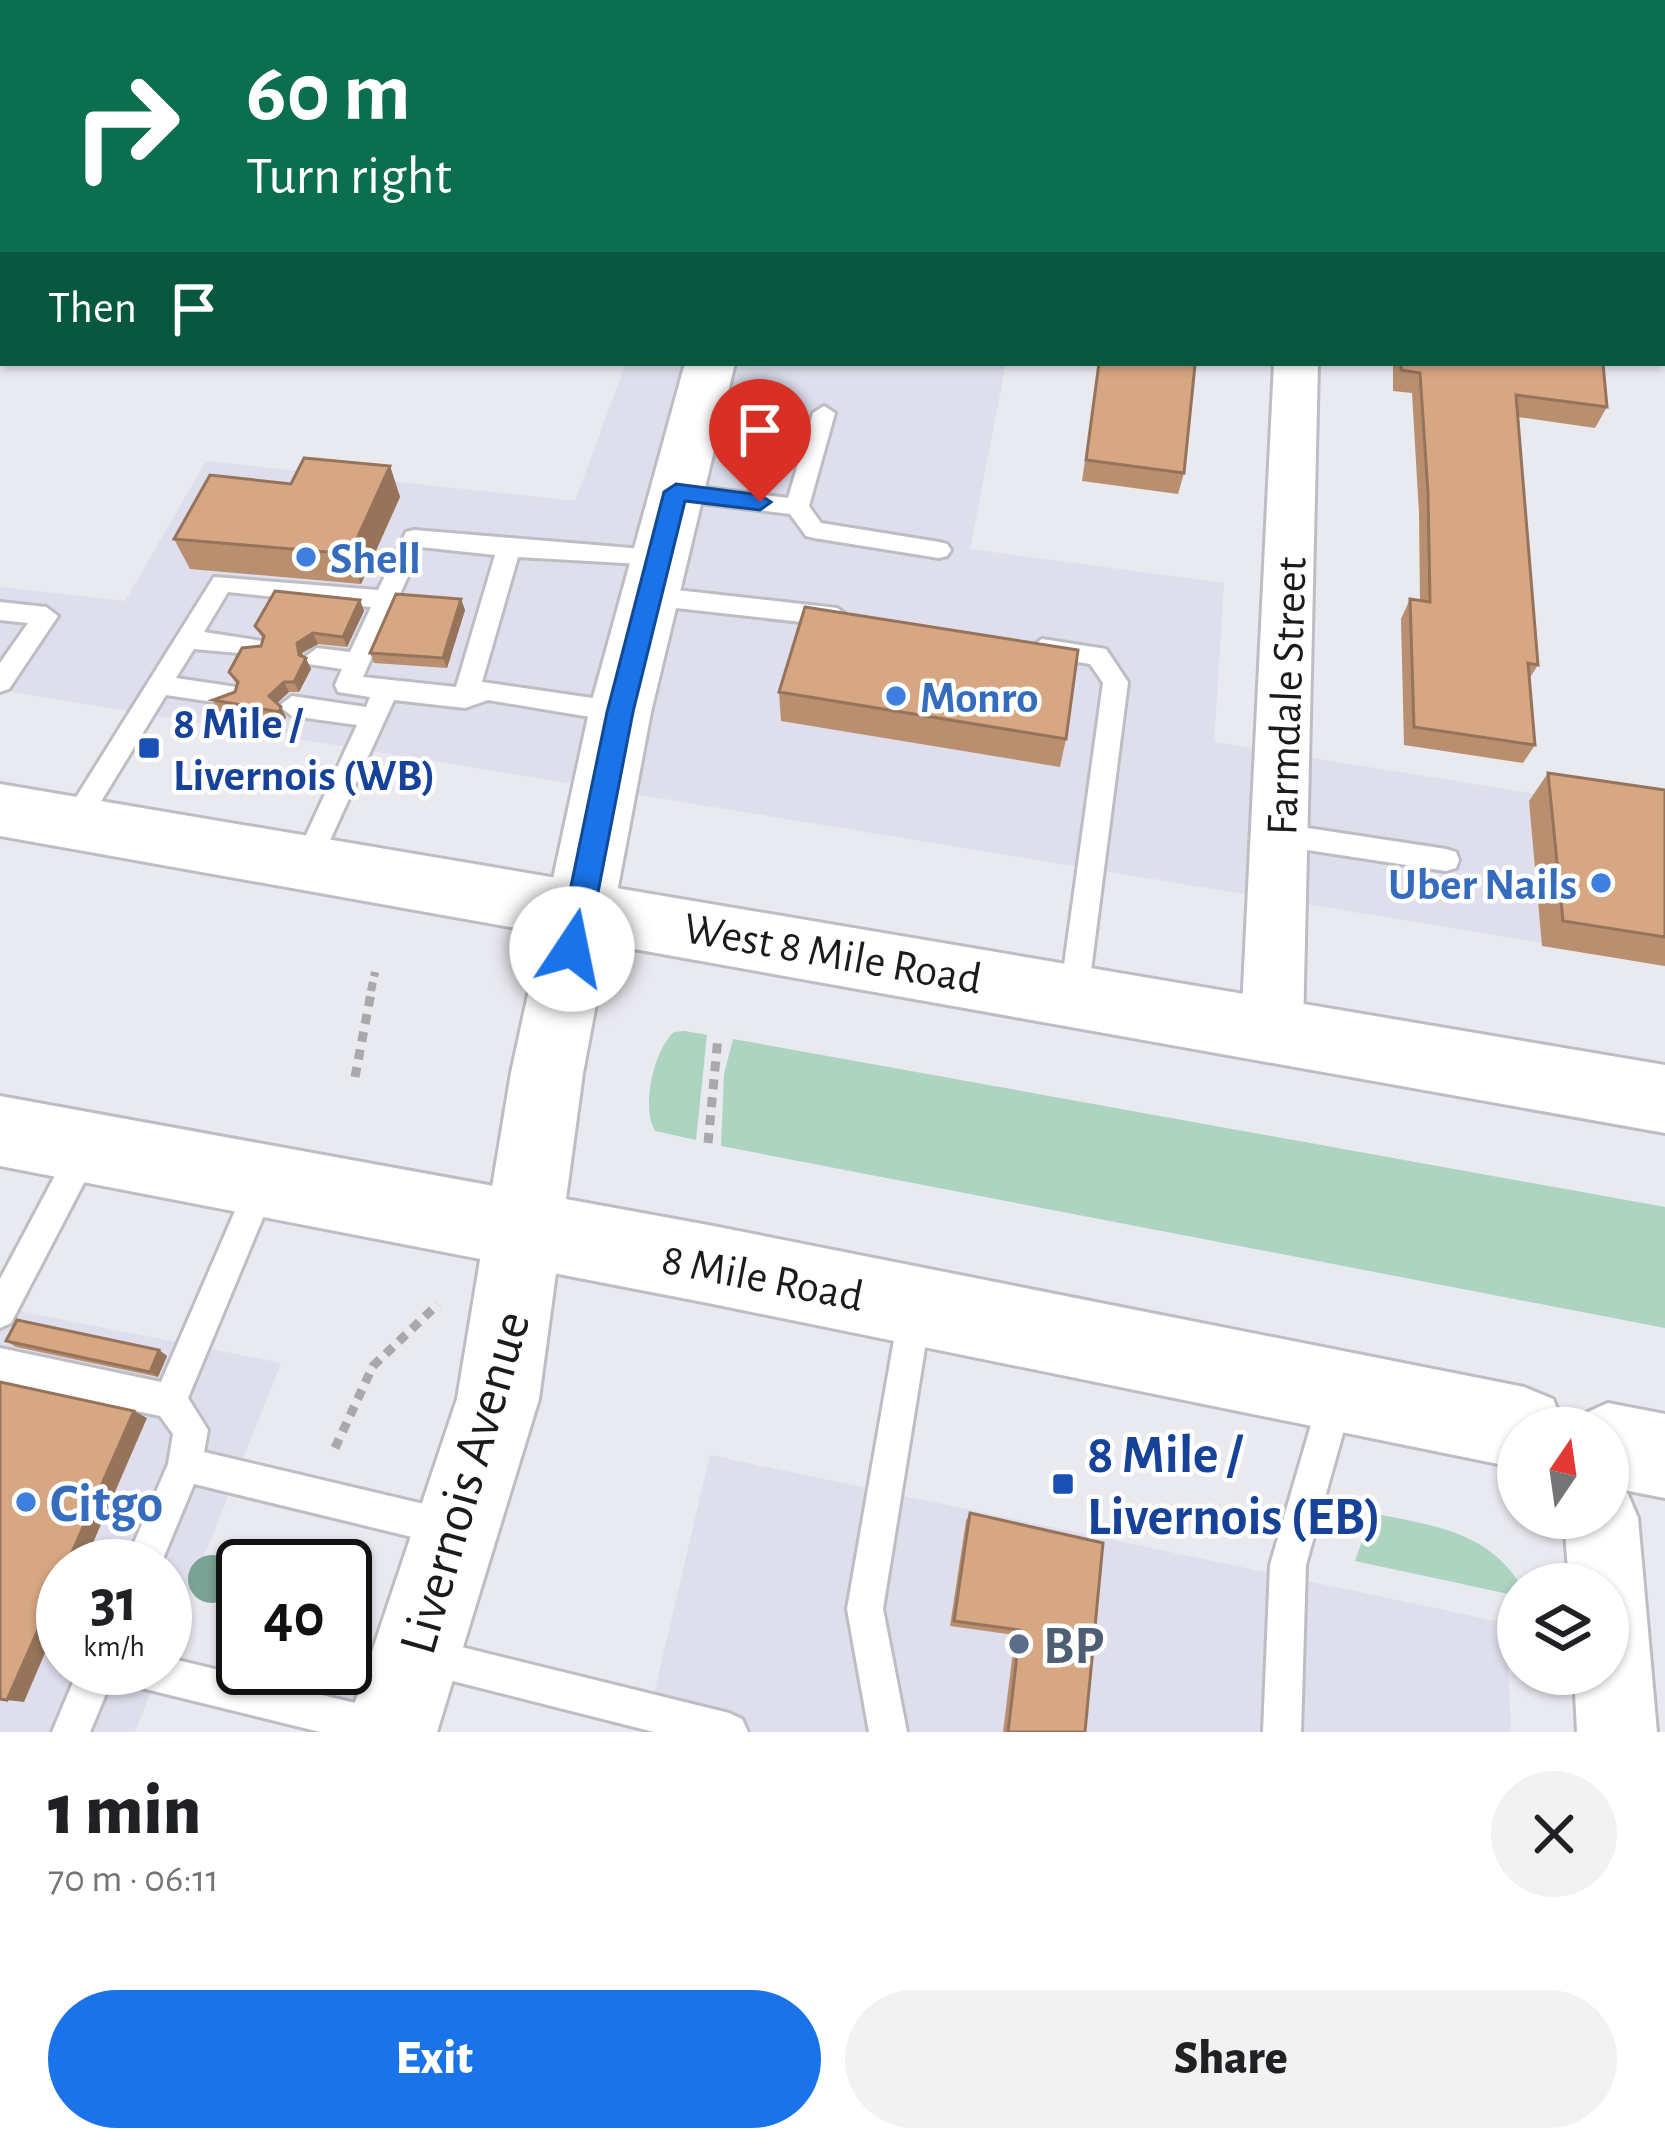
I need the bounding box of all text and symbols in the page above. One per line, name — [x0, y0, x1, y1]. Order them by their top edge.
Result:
icon: right — [48, 48, 204, 204]
text: 60 m — [246, 52, 411, 136]
text: Turn right — [246, 150, 452, 204]
icon: arrive — [161, 276, 227, 342]
text: Then — [48, 286, 137, 331]
pin — [709, 379, 811, 502]
icon: arrive — [727, 397, 793, 463]
place label: Shell — [330, 537, 421, 582]
marker: Shell — [293, 544, 319, 570]
street label: Farmdale Street — [1260, 556, 1315, 836]
place label: Monro — [920, 676, 1039, 721]
marker: Monro — [883, 683, 909, 709]
place label: 8 Mile / Livernois (WB) — [173, 702, 436, 799]
marker: 8 Mile / Livernois (WB) — [136, 735, 162, 761]
place label: Uber Nails — [1388, 863, 1577, 908]
marker: Uber Nails — [1588, 870, 1614, 896]
position arrow — [509, 886, 635, 1012]
street label: West 8 Mile Road — [680, 906, 985, 1003]
street label: 8 Mile Road — [658, 1237, 867, 1320]
street label: Livernois Avenue — [391, 1305, 541, 1660]
north arrow — [1497, 1407, 1629, 1539]
map controls — [1497, 1407, 1629, 1695]
place label: 8 Mile / Livernois (EB) — [1087, 1429, 1381, 1545]
marker: 8 Mile / Livernois (EB) — [1050, 1471, 1076, 1497]
place label: Citgo — [50, 1478, 163, 1532]
marker: Citgo — [13, 1489, 39, 1515]
speed limit sign: 40 — [216, 1539, 372, 1695]
button: layers — [1497, 1563, 1629, 1695]
text: 31 — [90, 1572, 138, 1632]
place label: BP — [1043, 1620, 1104, 1674]
marker: BP — [1006, 1631, 1032, 1657]
text: km/h — [83, 1632, 145, 1662]
button: close — [1491, 1771, 1617, 1897]
text: 1 min — [48, 1775, 201, 1847]
text: 70 m · 06:11 — [48, 1860, 219, 1899]
button: Exit — [48, 1990, 821, 2128]
button: Share — [845, 1990, 1617, 2128]

